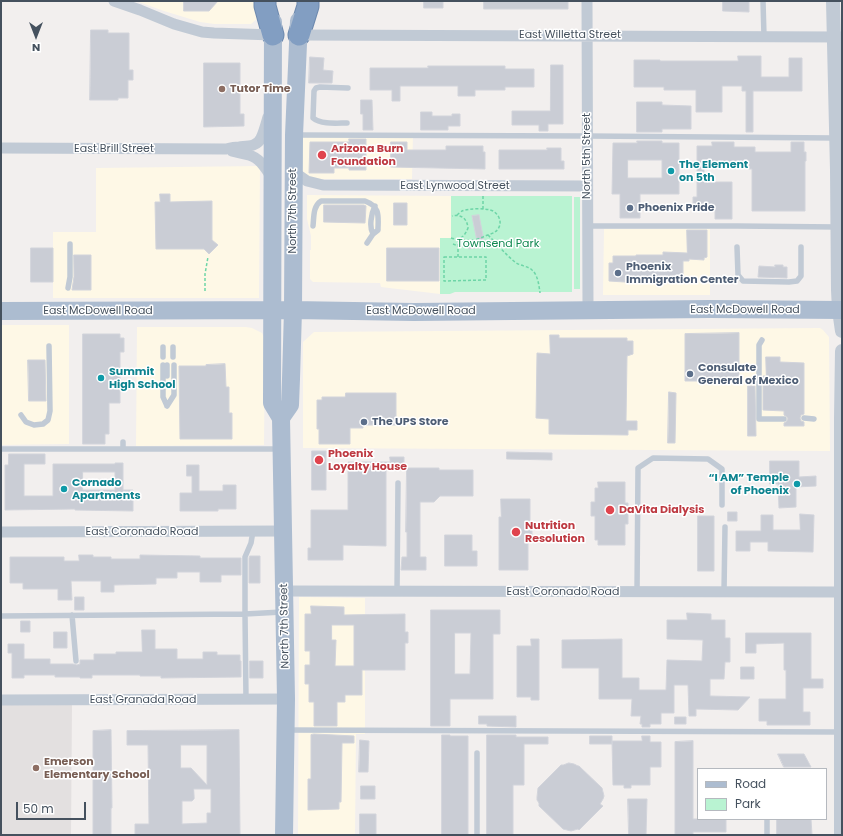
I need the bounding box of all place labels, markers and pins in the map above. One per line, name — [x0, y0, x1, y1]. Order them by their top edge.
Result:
place label: Tutor Time — [230, 82, 291, 96]
marker: Tutor Time — [217, 84, 227, 94]
place label: Arizona Burn Foundation — [331, 142, 404, 168]
marker: Arizona Burn Foundation — [316, 149, 328, 161]
place label: The Element on 5th — [679, 158, 748, 184]
marker: The Element on 5th — [666, 166, 676, 176]
place label: Phoenix Pride — [638, 201, 715, 215]
marker: Phoenix Pride — [625, 203, 635, 213]
place label: Phoenix Immigration Center — [626, 260, 738, 286]
marker: Phoenix Immigration Center — [613, 268, 623, 278]
place label: Consulate General of Mexico — [698, 361, 799, 387]
place label: Summit High School — [109, 365, 176, 391]
marker: Consulate General of Mexico — [685, 369, 695, 379]
marker: Summit High School — [96, 373, 106, 383]
place label: The UPS Store — [372, 415, 448, 429]
marker: The UPS Store — [359, 417, 369, 427]
place label: Phoenix Loyalty House — [328, 447, 407, 473]
marker: Phoenix Loyalty House — [313, 454, 325, 466]
place label: “I AM” Temple of Phoenix — [709, 471, 789, 497]
place label: Cornado Apartments — [72, 476, 141, 502]
marker: “I AM” Temple of Phoenix — [792, 479, 802, 489]
marker: Cornado Apartments — [59, 484, 69, 494]
place label: DaVita Dialysis — [619, 503, 704, 517]
marker: DaVita Dialysis — [604, 504, 616, 516]
place label: Nutrition Resolution — [525, 519, 585, 545]
marker: Nutrition Resolution — [510, 526, 522, 538]
place label: Emerson Elementary School — [44, 755, 150, 781]
marker: Emerson Elementary School — [31, 763, 41, 773]

